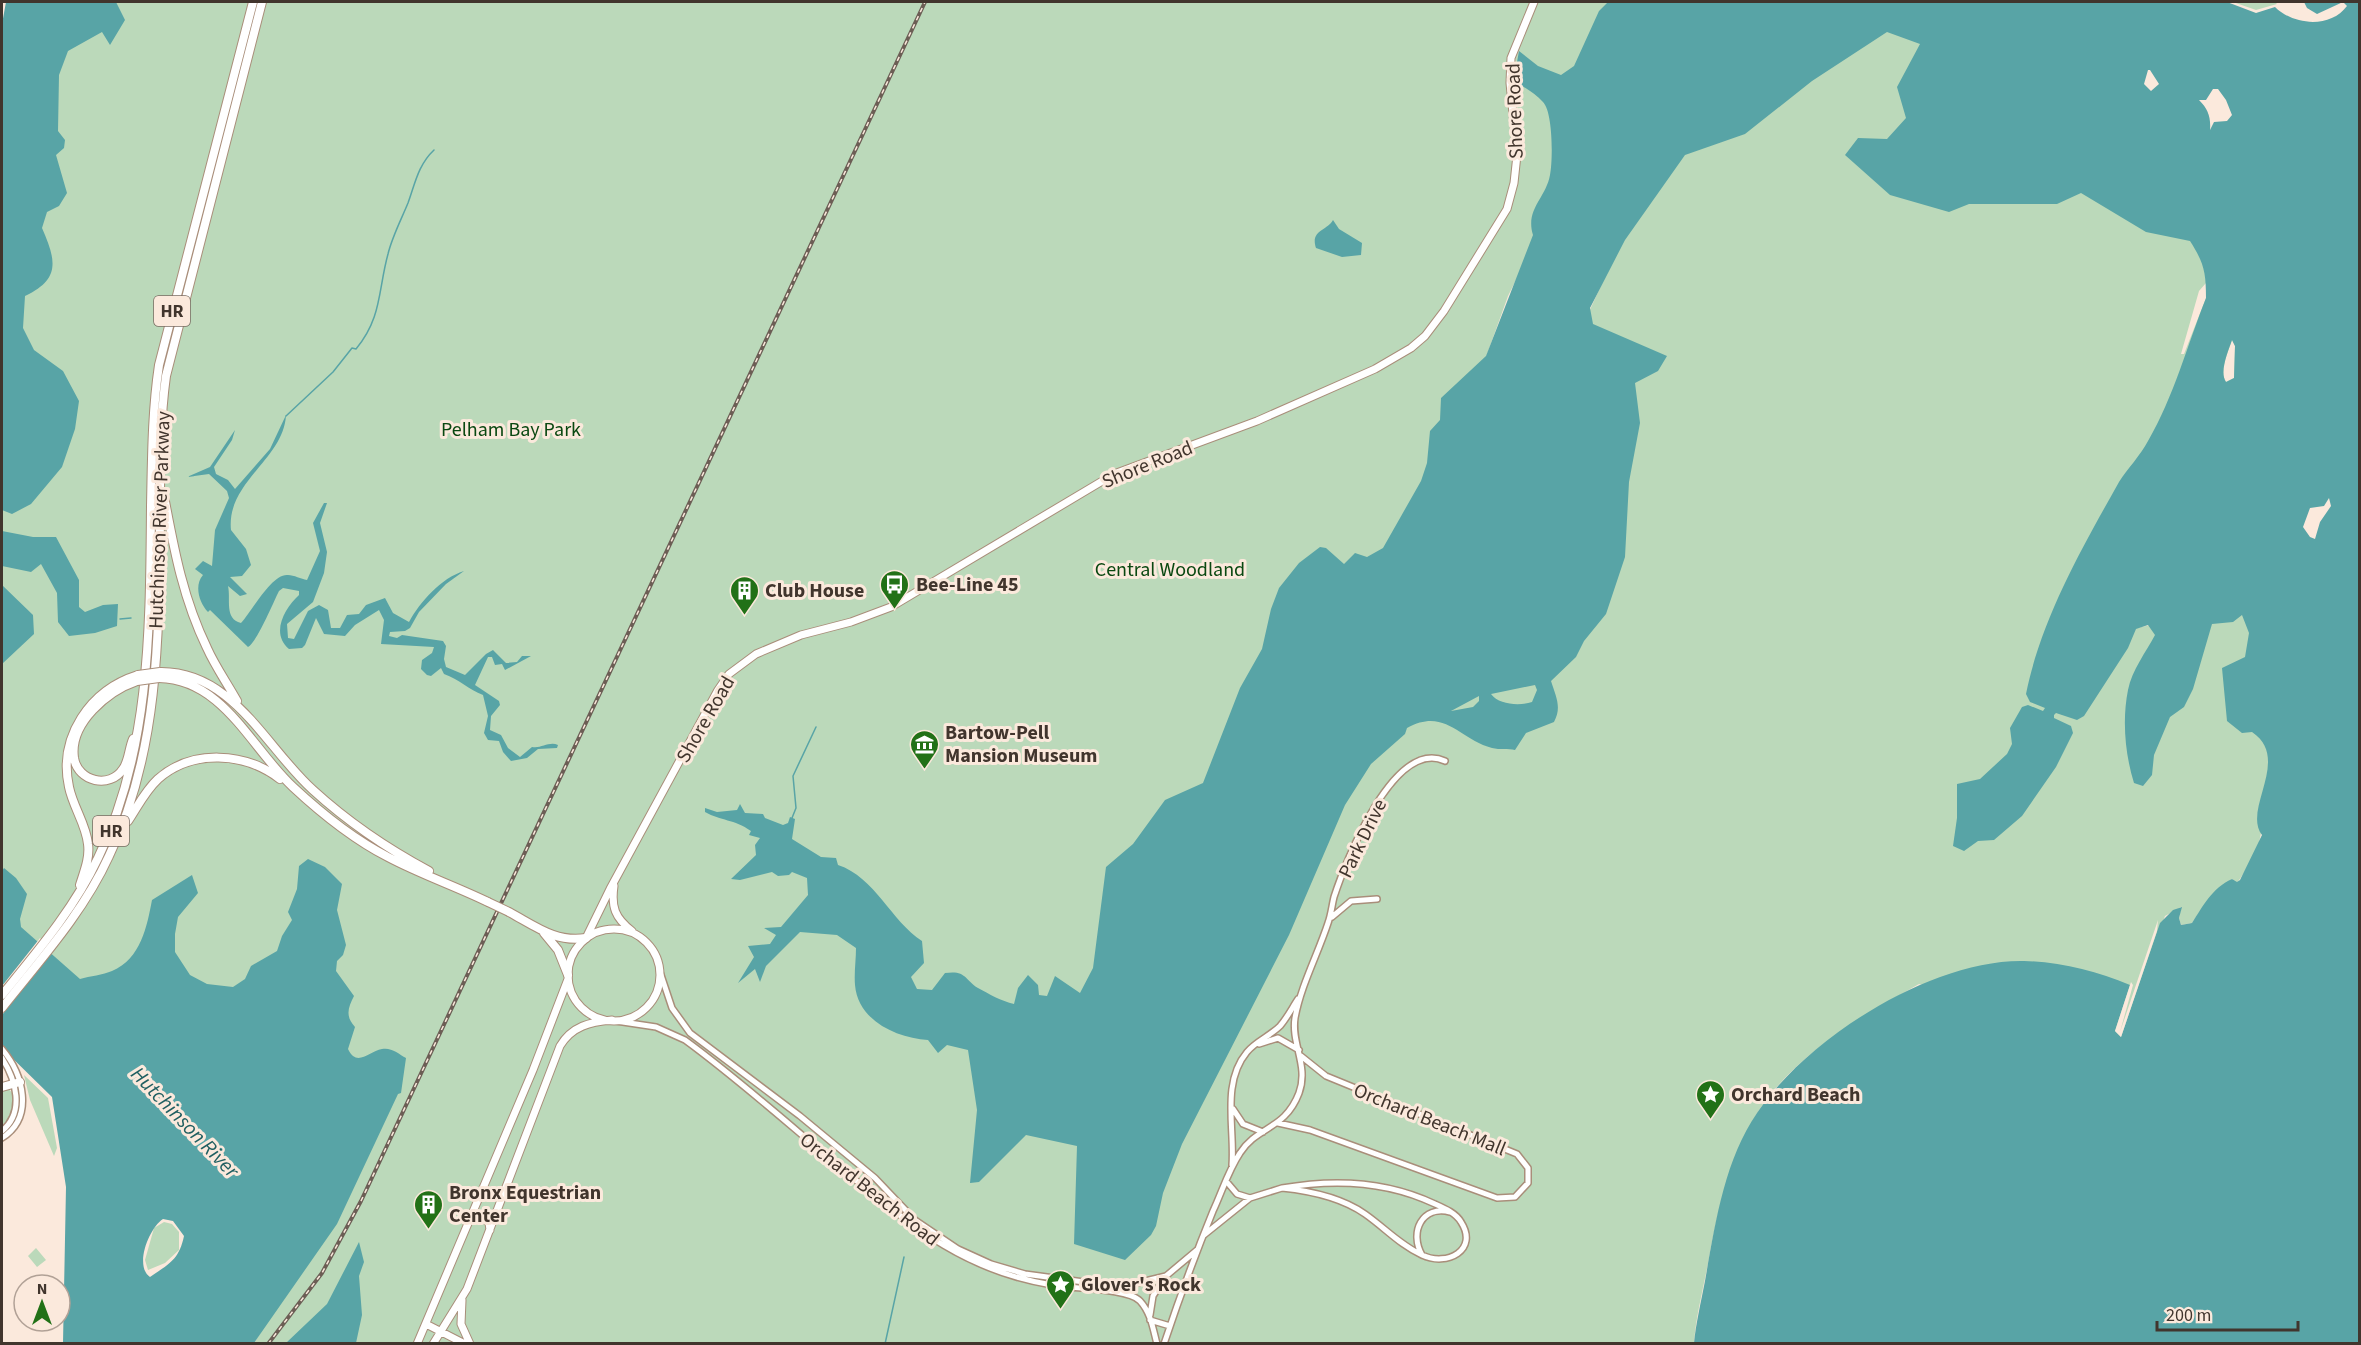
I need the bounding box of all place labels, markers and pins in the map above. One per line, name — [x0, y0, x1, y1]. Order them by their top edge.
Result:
bus stop icon: Bee-Line 45 — [879, 568, 911, 610]
place label: Bee-Line 45 — [916, 571, 1018, 599]
building icon: Club House — [728, 574, 760, 616]
place label: Club House — [765, 577, 864, 605]
place label: Bartow-Pell Mansion Museum — [945, 719, 1097, 770]
museum icon: Bartow-Pell Mansion Museum — [908, 728, 940, 770]
place icon: Orchard Beach — [1694, 1078, 1726, 1120]
place label: Orchard Beach — [1731, 1081, 1861, 1109]
place label: Bronx Equestrian Center — [449, 1179, 601, 1230]
building icon: Bronx Equestrian Center — [412, 1188, 444, 1230]
place icon: Glover's Rock — [1044, 1268, 1076, 1310]
place label: Glover's Rock — [1081, 1271, 1201, 1299]

